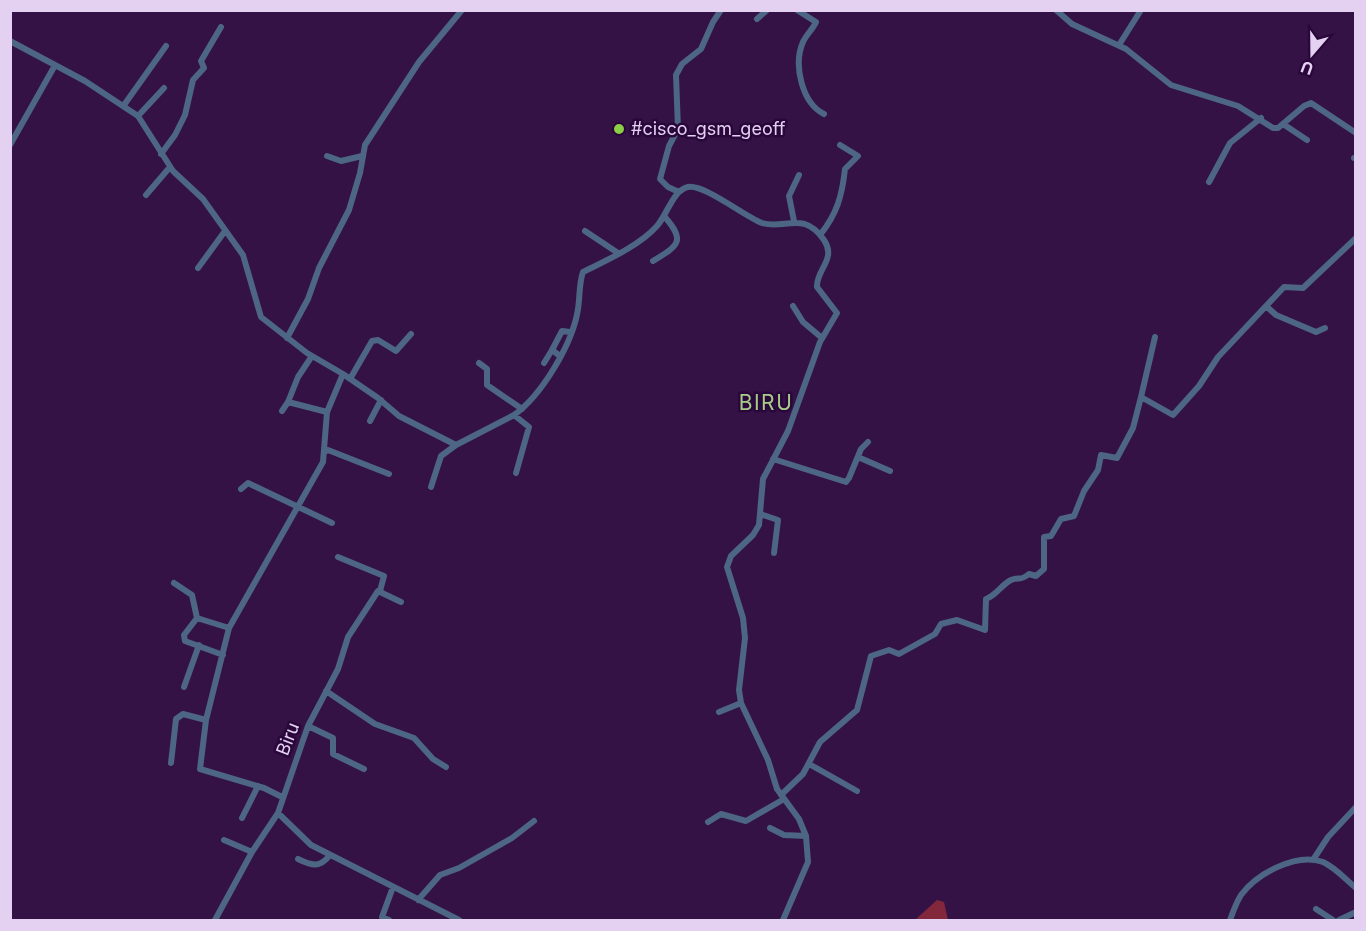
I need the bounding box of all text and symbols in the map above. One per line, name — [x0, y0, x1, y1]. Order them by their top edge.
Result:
north arrow — [1282, 24, 1342, 84]
text: U — [1298, 57, 1316, 79]
place label: #cisco_gsm_geoff — [631, 118, 786, 139]
marker: #cisco_gsm_geoff — [612, 122, 626, 136]
district label: BIRU — [739, 390, 793, 415]
street label: Biru — [272, 719, 303, 758]

